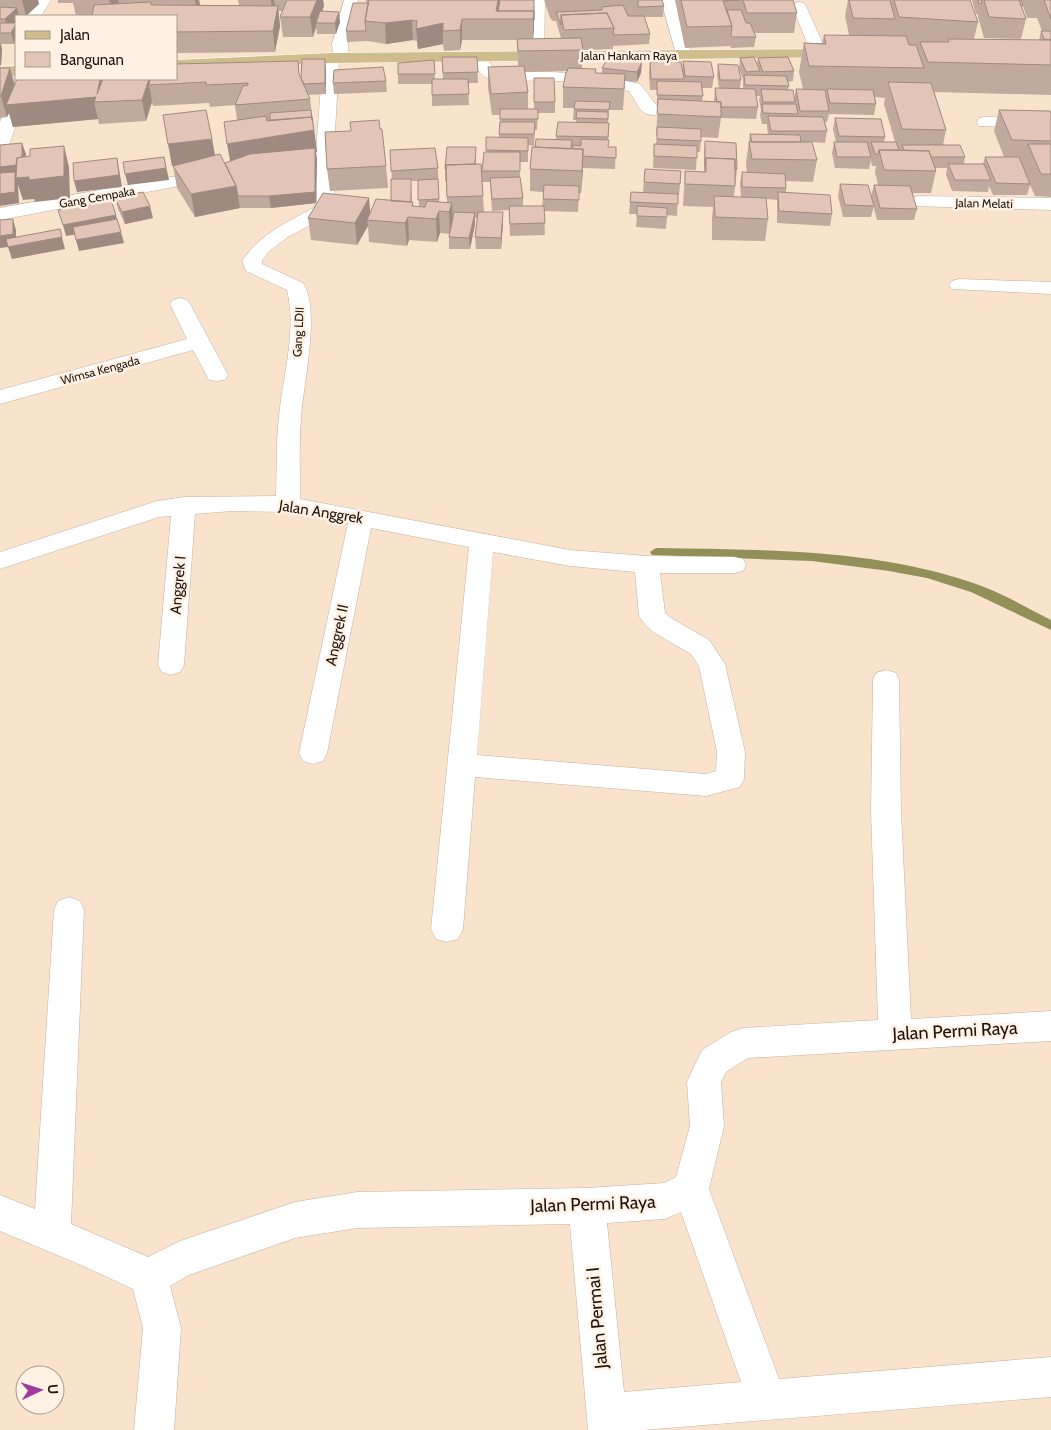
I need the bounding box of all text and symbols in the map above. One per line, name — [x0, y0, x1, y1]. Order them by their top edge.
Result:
legend — [15, 15, 178, 80]
text: Jalan — [59, 26, 90, 44]
street label: Jalan Hankam Raya — [580, 48, 677, 63]
text: Bangunan — [60, 51, 124, 69]
street label: Gang Cempaka — [58, 183, 136, 211]
street label: Jalan Melati — [954, 195, 1013, 211]
street label: Gang LDII — [289, 307, 307, 357]
street label: Wimsa Kengada — [59, 352, 141, 388]
street label: Jalan Anggrek — [277, 496, 365, 528]
street label: Anggrek I — [166, 555, 190, 615]
street label: Anggrek II — [322, 603, 352, 667]
street label: Jalan Permi Raya — [891, 1017, 1019, 1045]
street label: Jalan Permi Raya — [529, 1191, 656, 1217]
street label: Jalan Permai I — [582, 1266, 612, 1371]
north arrow — [15, 1365, 65, 1415]
text: U — [44, 1383, 62, 1395]

